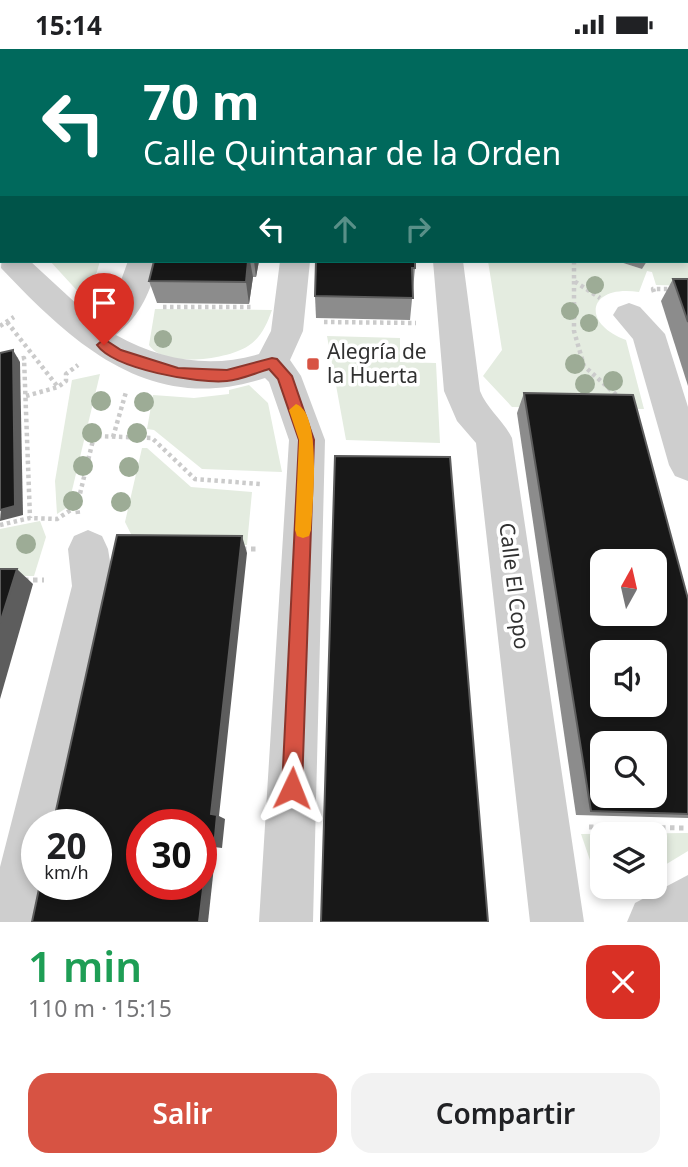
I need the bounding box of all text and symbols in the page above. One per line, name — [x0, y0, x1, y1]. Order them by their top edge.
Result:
text: 15:14 — [35, 7, 102, 43]
text: 70 m — [143, 68, 260, 134]
icon: left — [28, 77, 119, 168]
text: Calle Quintanar de la Orden — [143, 131, 561, 174]
icon: left — [253, 210, 291, 248]
icon: ahead — [326, 210, 364, 248]
icon: right — [399, 210, 437, 248]
pin — [74, 273, 134, 345]
icon: arrive — [85, 284, 123, 322]
place label: Alegría de la Huerta — [327, 337, 427, 389]
marker: Alegría de la Huerta — [305, 356, 321, 372]
street label: Calle El Copo — [493, 521, 537, 651]
north arrow — [590, 549, 667, 627]
map controls — [590, 549, 667, 899]
button: sound — [590, 640, 667, 717]
button: search — [590, 731, 667, 808]
position arrow — [255, 751, 329, 825]
speed limit sign: 30 — [126, 809, 217, 900]
text: 20 — [46, 822, 87, 869]
button: layers — [590, 822, 667, 899]
text: km/h — [44, 860, 89, 884]
text: 1 min — [28, 937, 142, 994]
button: close — [586, 945, 660, 1019]
text: 110 m · 15:15 — [28, 992, 172, 1024]
button: Salir — [28, 1073, 337, 1153]
button: Compartir — [351, 1073, 660, 1153]

